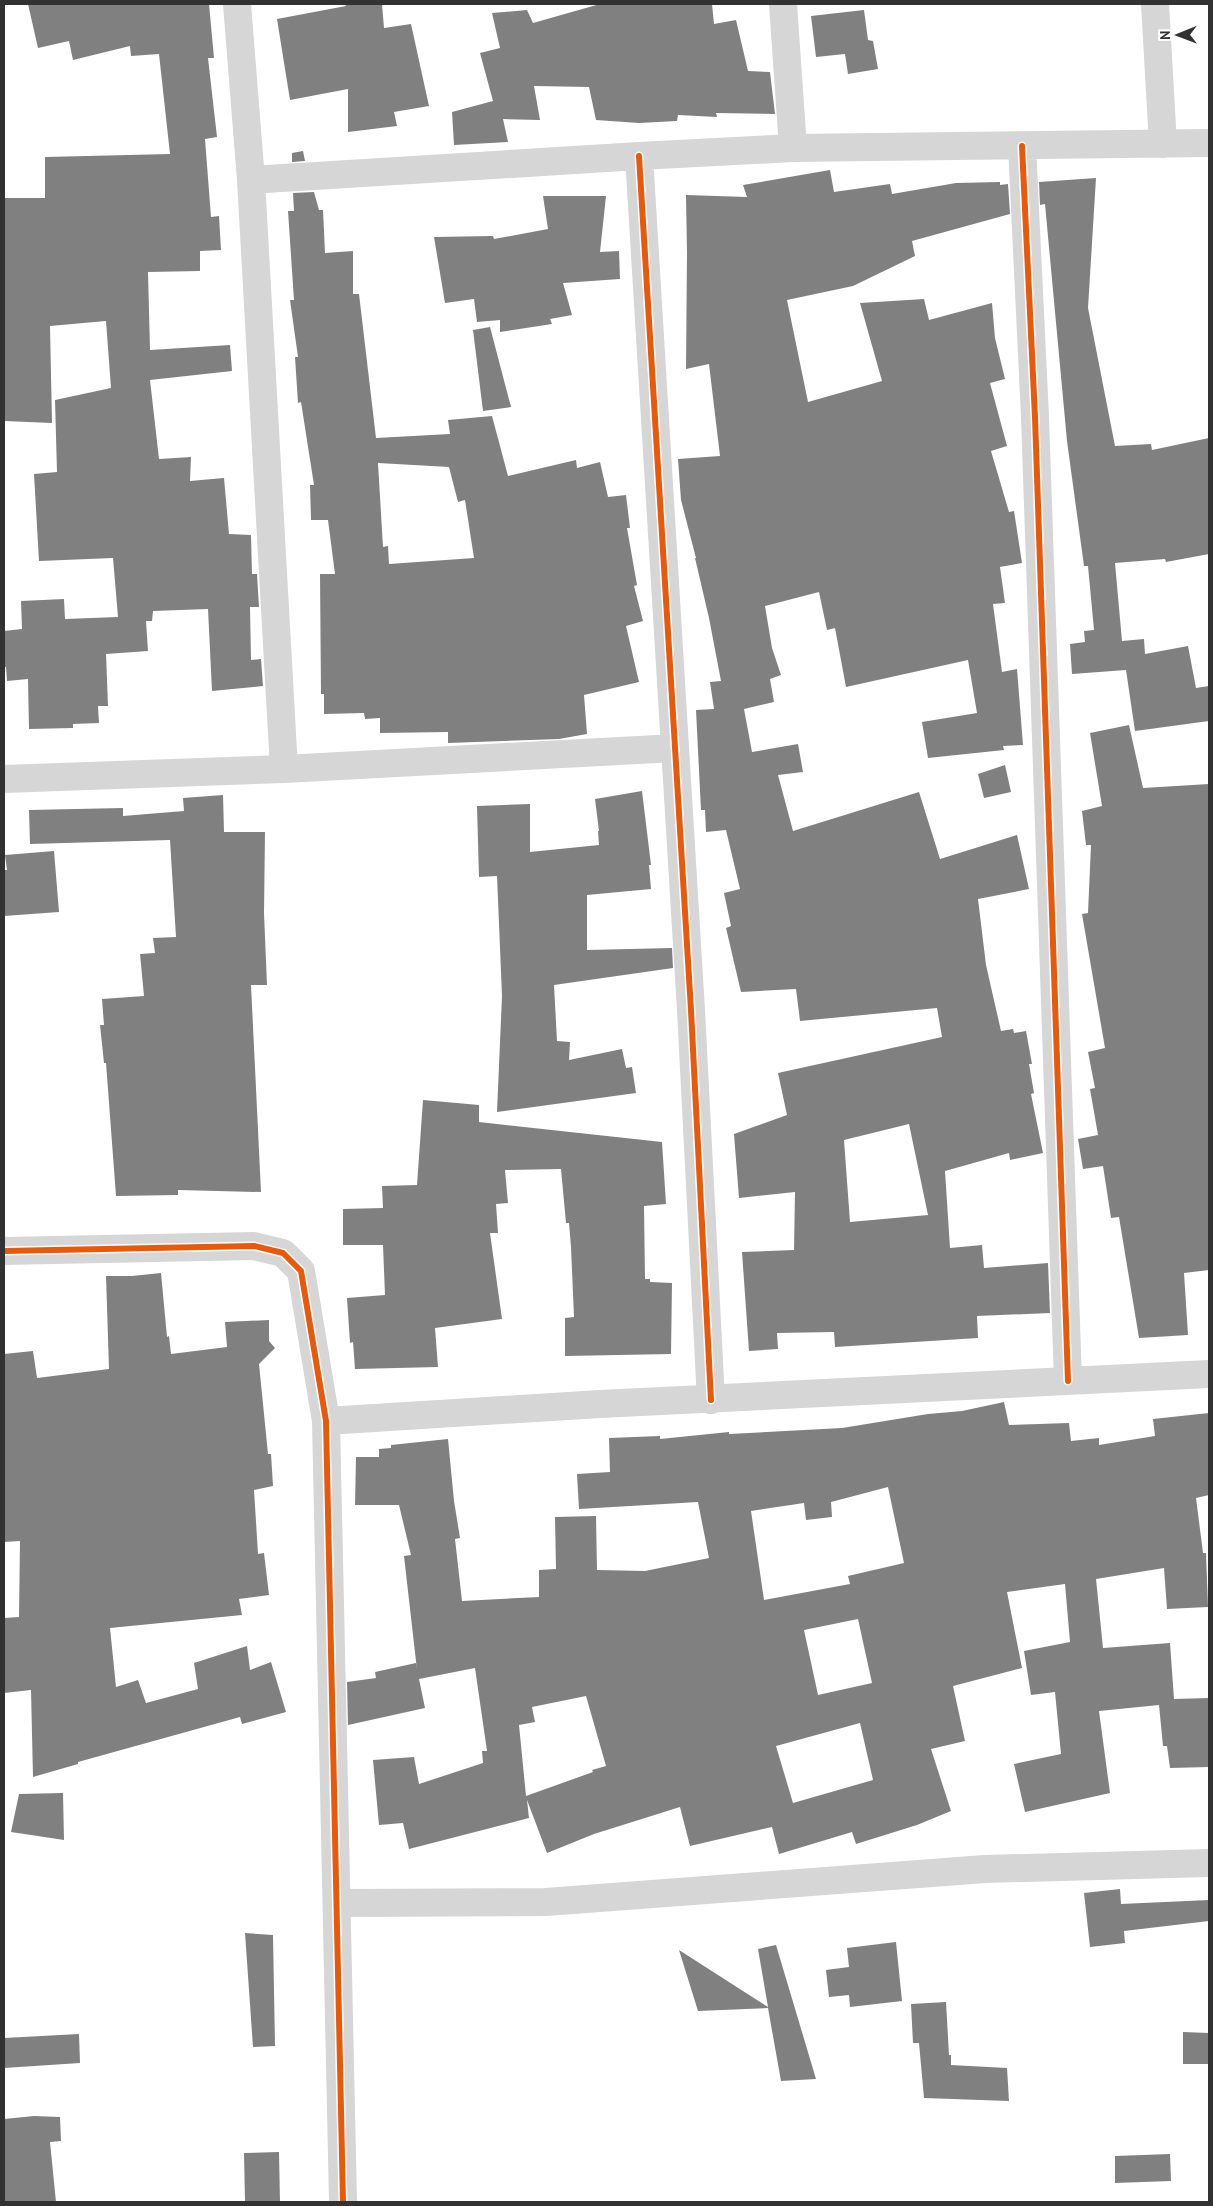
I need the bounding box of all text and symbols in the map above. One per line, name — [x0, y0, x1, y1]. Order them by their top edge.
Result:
north arrow — [1153, 10, 1203, 60]
text: N — [1156, 30, 1174, 40]

